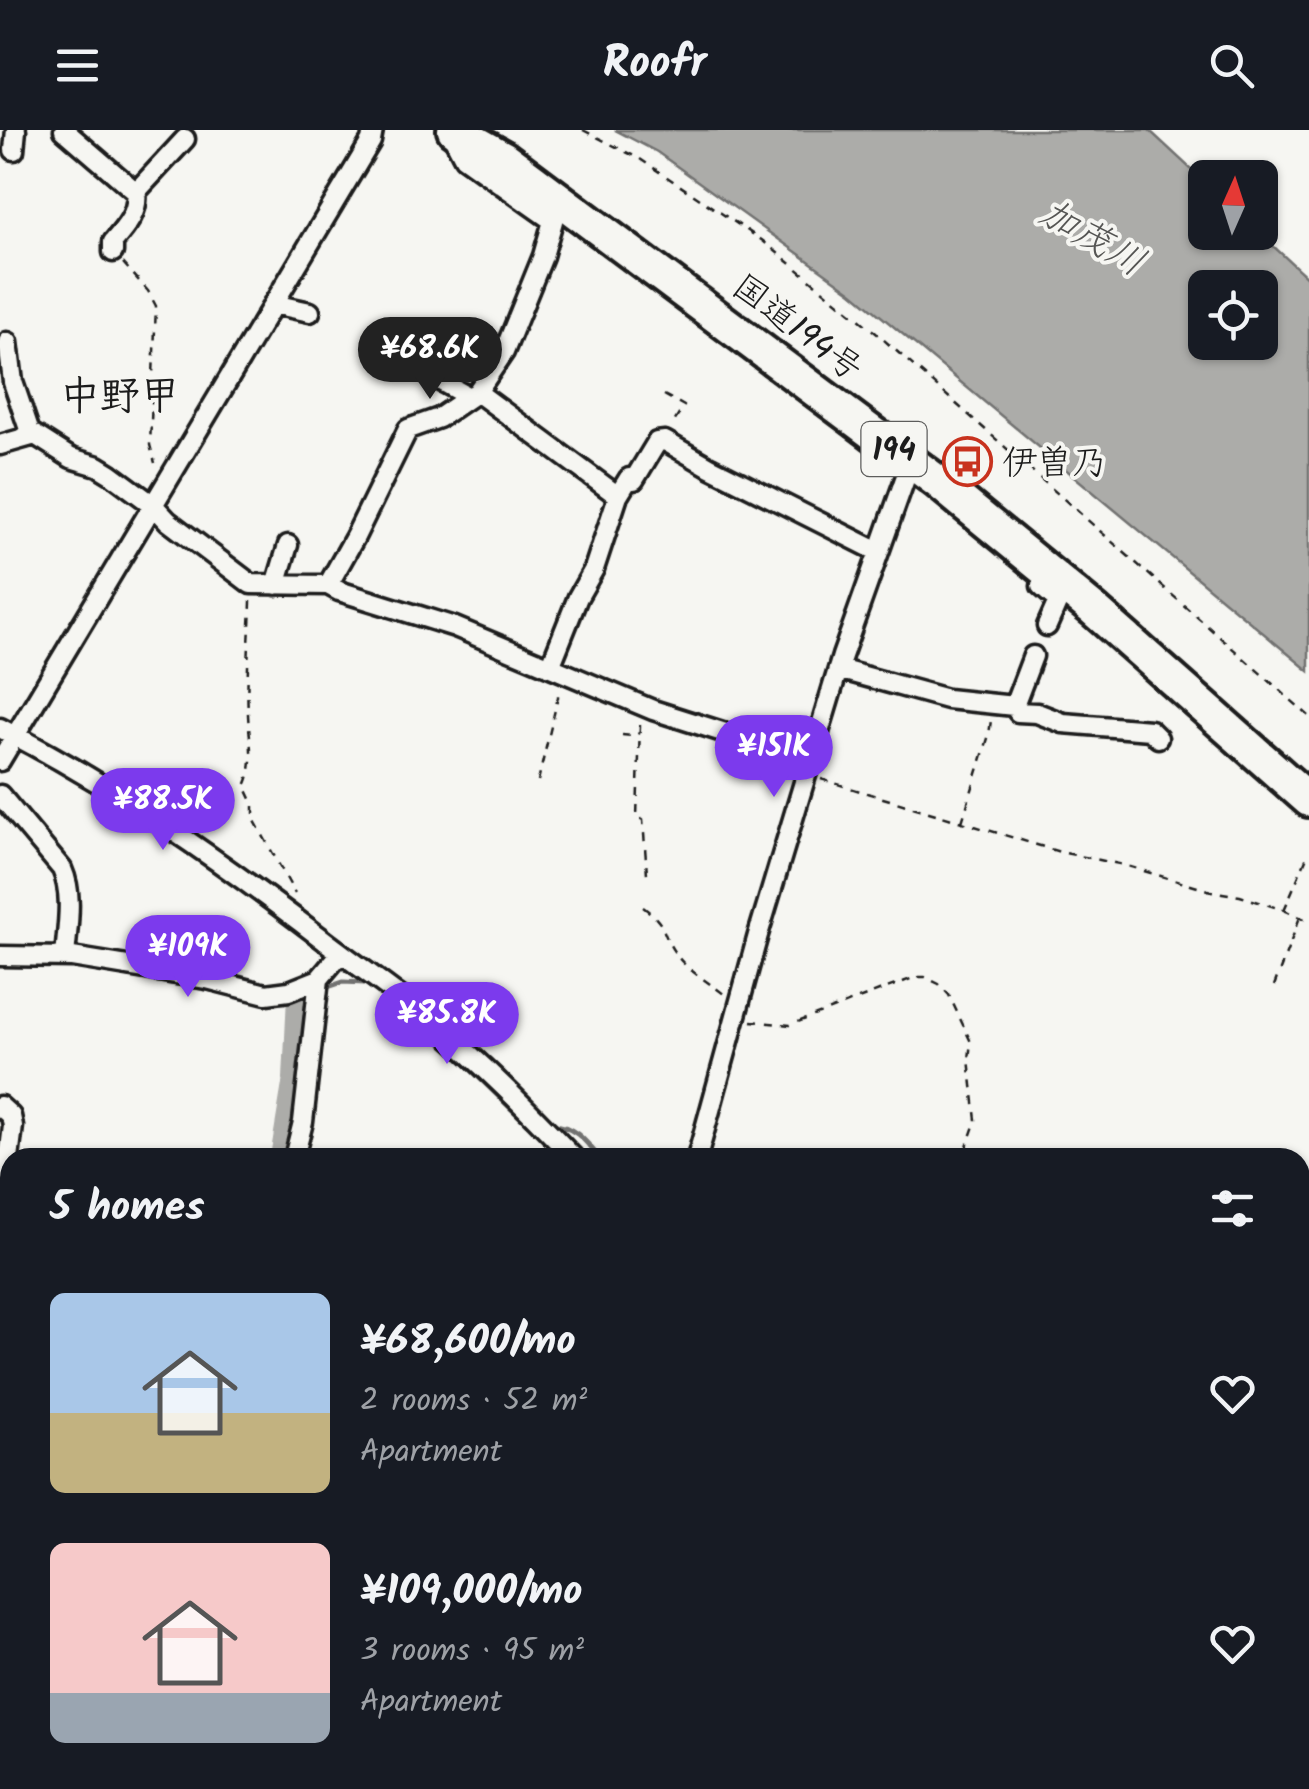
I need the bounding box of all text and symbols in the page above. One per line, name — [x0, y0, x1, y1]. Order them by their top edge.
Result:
text: Roofr — [603, 29, 706, 101]
icon: menu — [50, 38, 105, 93]
icon: search — [1204, 38, 1259, 93]
north arrow — [1188, 160, 1278, 250]
map controls — [1188, 160, 1278, 360]
water label: 加茂川 — [1027, 185, 1156, 294]
street label: 国道194号 — [719, 261, 874, 398]
button: locate — [1188, 270, 1278, 360]
pin: ¥68.6K — [349, 317, 511, 402]
text: ¥68.6K — [380, 324, 480, 375]
district label: 中野甲 — [60, 366, 180, 430]
road number: 194 — [862, 422, 926, 476]
bus stop icon: 伊曽乃 — [941, 436, 993, 488]
place label: 伊曽乃 — [1002, 437, 1107, 493]
pin: ¥151K — [704, 715, 844, 800]
text: ¥151K — [737, 722, 811, 773]
pin: ¥88.5K — [82, 768, 244, 853]
text: ¥88.5K — [113, 775, 213, 826]
pin: ¥109K — [118, 915, 258, 1000]
text: ¥109K — [147, 922, 229, 973]
pin: ¥85.8K — [366, 982, 528, 1067]
text: ¥85.8K — [397, 989, 497, 1040]
text: 5 homes — [50, 1175, 205, 1242]
icon: filters — [1205, 1181, 1260, 1236]
text: ¥68,600/mo — [360, 1309, 576, 1376]
icon: home — [130, 1333, 250, 1453]
icon: heart — [1205, 1366, 1260, 1421]
text: 2 rooms · 52 m² — [360, 1376, 587, 1427]
text: Apartment — [360, 1427, 502, 1478]
text: ¥109,000/mo — [360, 1559, 582, 1626]
icon: home — [130, 1583, 250, 1703]
icon: heart — [1205, 1616, 1260, 1671]
text: 3 rooms · 95 m² — [360, 1626, 584, 1677]
text: Apartment — [360, 1677, 502, 1728]

